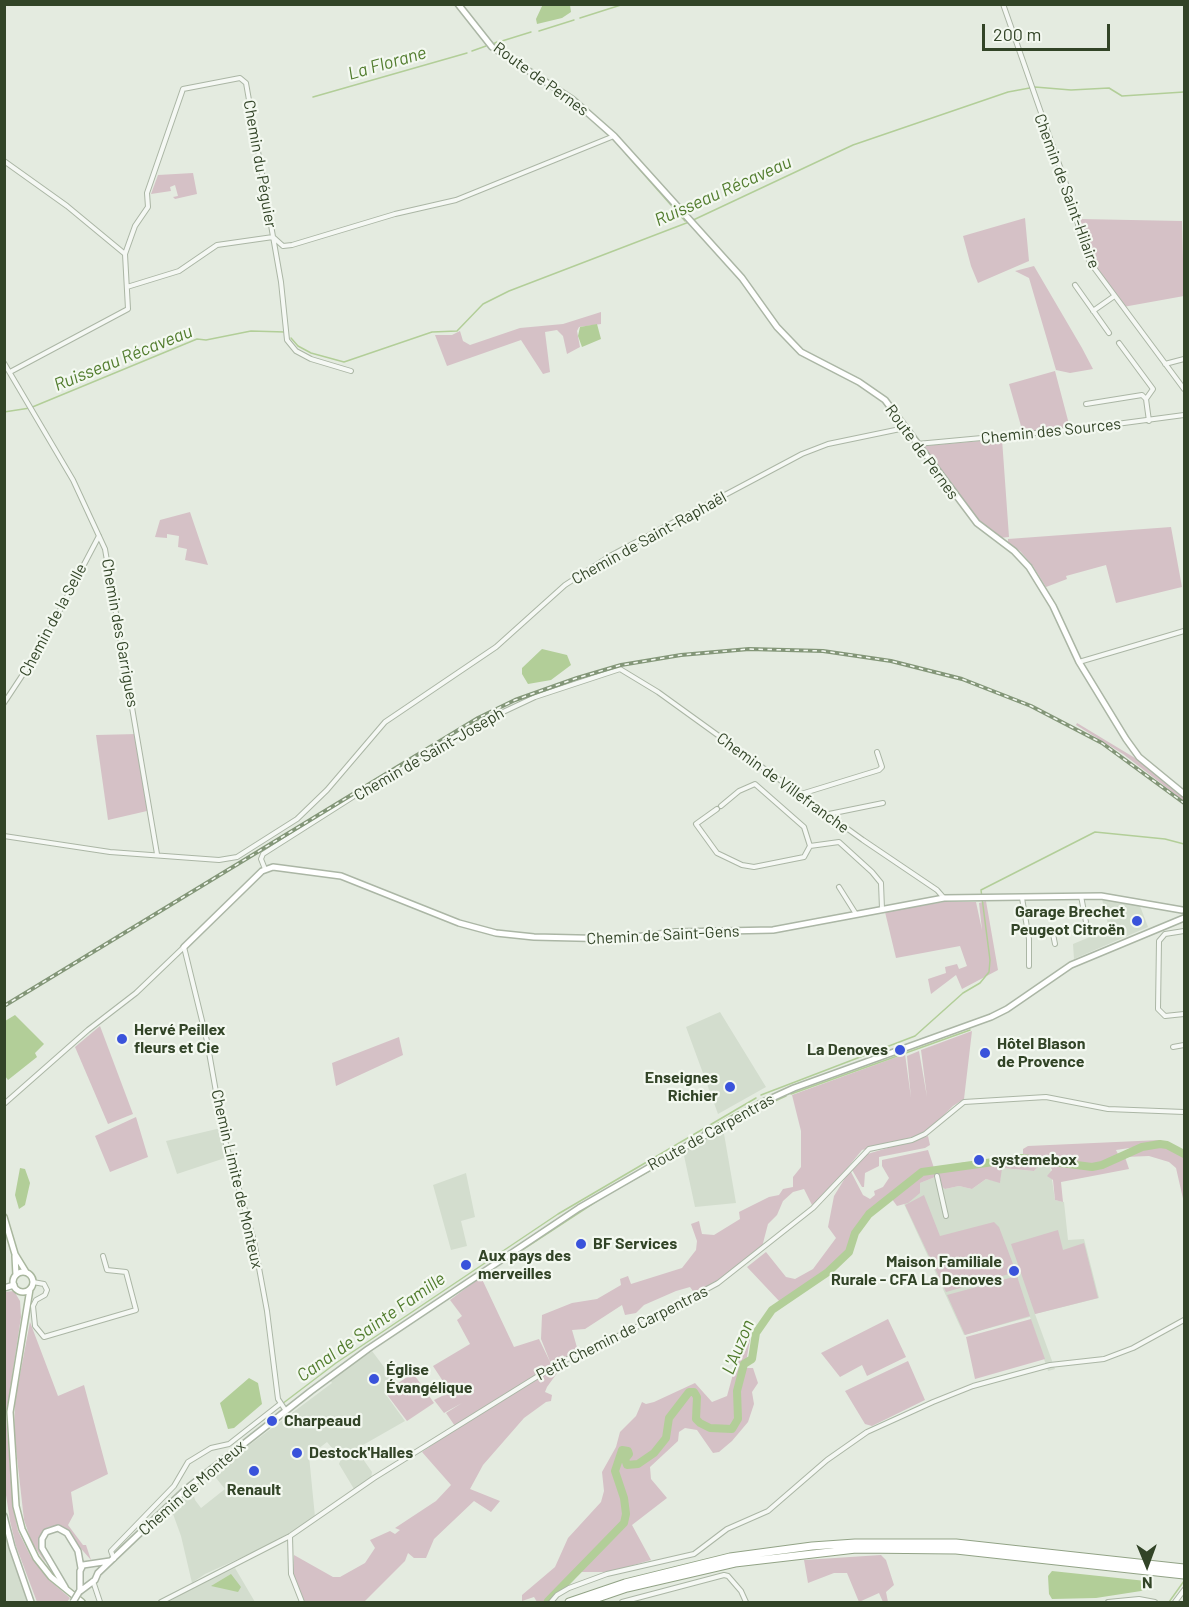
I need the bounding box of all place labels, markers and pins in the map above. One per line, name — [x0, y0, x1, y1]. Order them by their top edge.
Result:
place label: Garage Brechet Peugeot Citroën — [1011, 902, 1125, 940]
marker: Garage Brechet Peugeot Citroën — [1130, 914, 1144, 928]
place label: Hervé Peillex fleurs et Cie — [134, 1020, 225, 1058]
marker: Hervé Peillex fleurs et Cie — [115, 1032, 129, 1046]
place label: Hôtel Blason de Provence — [997, 1034, 1085, 1072]
place label: La Denoves — [807, 1040, 888, 1060]
marker: La Denoves — [893, 1043, 907, 1057]
marker: Hôtel Blason de Provence — [978, 1046, 992, 1060]
place label: Enseignes Richier — [645, 1068, 718, 1106]
marker: Enseignes Richier — [723, 1080, 737, 1094]
place label: systemebox — [991, 1150, 1077, 1170]
marker: systemebox — [972, 1153, 986, 1167]
place label: BF Services — [593, 1234, 677, 1254]
marker: BF Services — [574, 1237, 588, 1251]
place label: Aux pays des merveilles — [478, 1246, 571, 1284]
place label: Maison Familiale Rurale - CFA La Denoves — [831, 1252, 1002, 1290]
marker: Aux pays des merveilles — [459, 1258, 473, 1272]
marker: Maison Familiale Rurale - CFA La Denoves — [1007, 1264, 1021, 1278]
place label: Église Évangélique — [386, 1360, 473, 1398]
marker: Église Évangélique — [367, 1372, 381, 1386]
place label: Charpeaud — [284, 1411, 361, 1431]
marker: Charpeaud — [265, 1414, 279, 1428]
place label: Destock'Halles — [309, 1443, 413, 1463]
marker: Destock'Halles — [290, 1446, 304, 1460]
marker: Renault — [247, 1464, 261, 1478]
place label: Renault — [227, 1480, 281, 1500]

